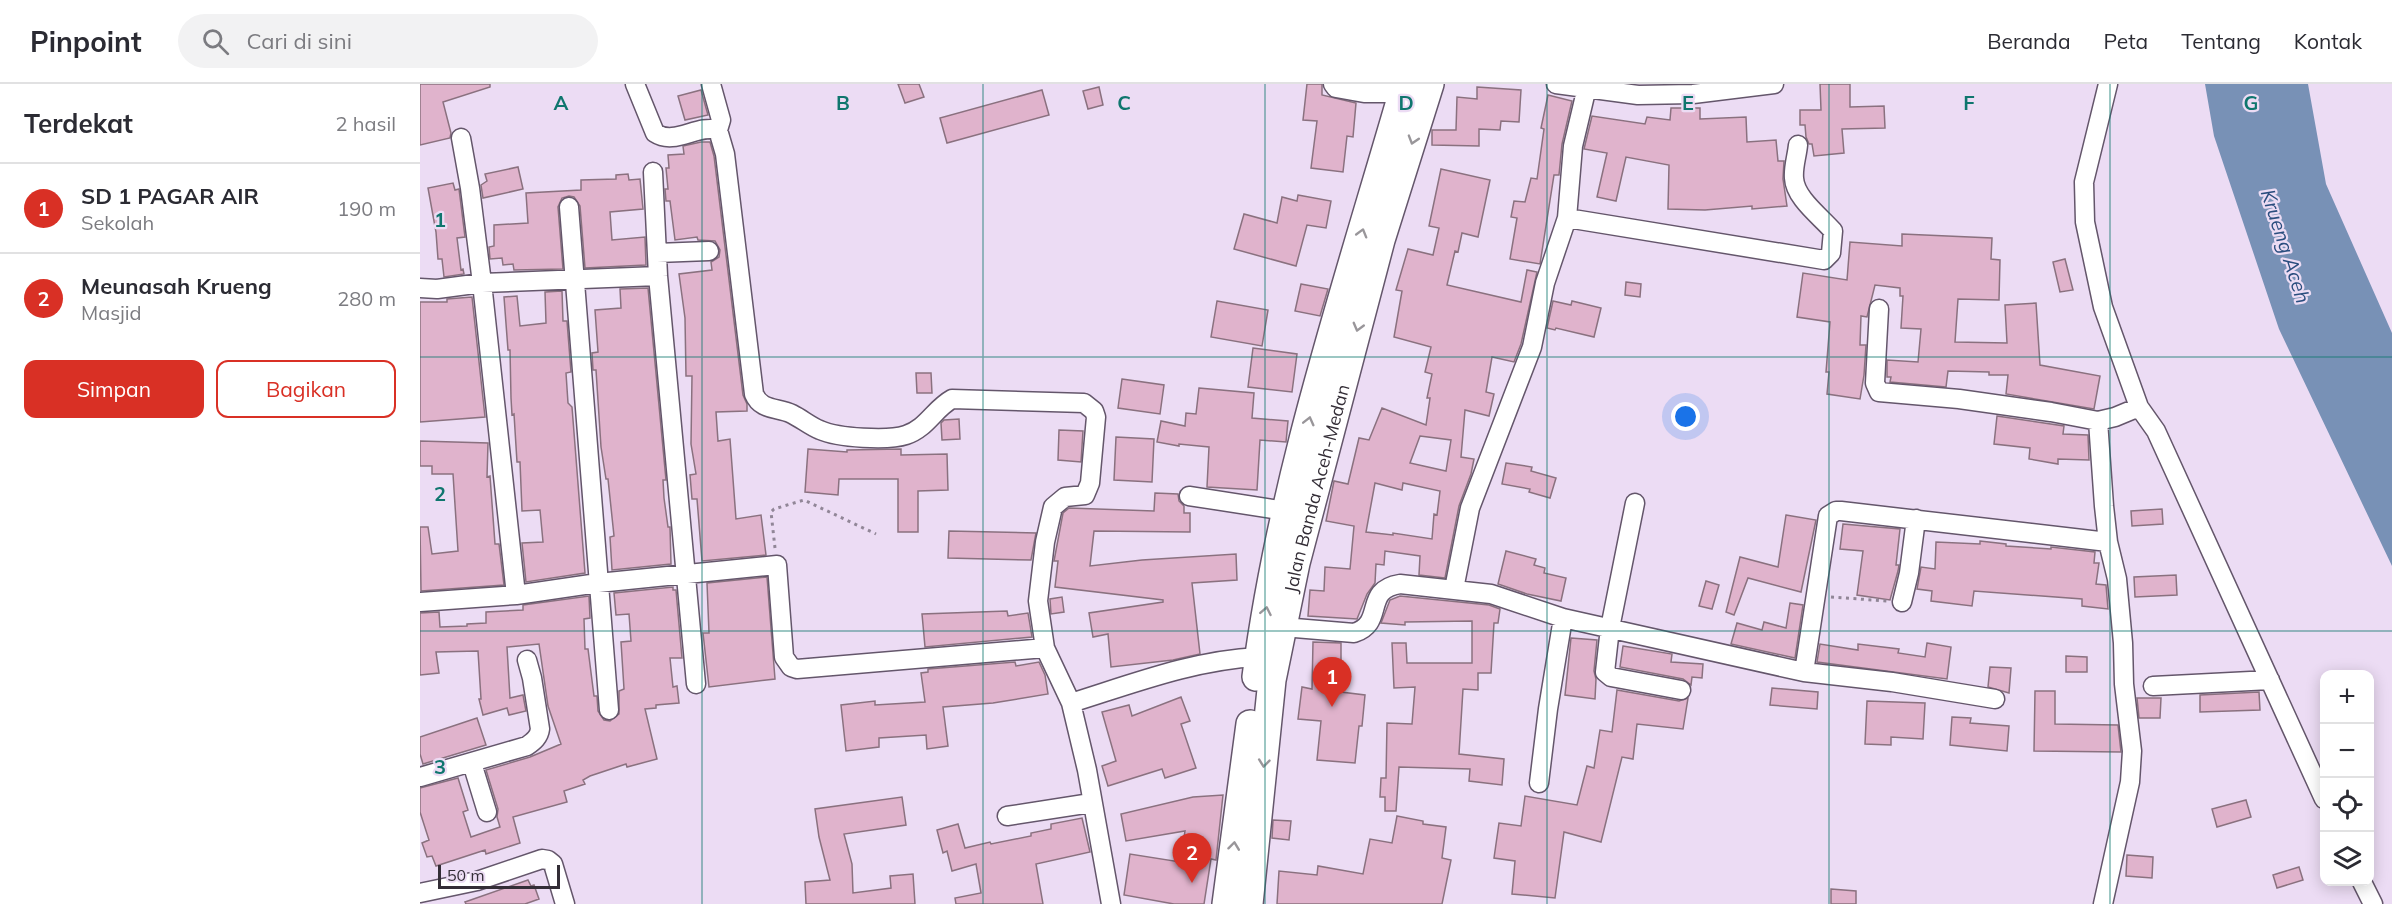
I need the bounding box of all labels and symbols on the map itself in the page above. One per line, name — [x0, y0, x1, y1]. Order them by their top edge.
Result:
text: A — [554, 90, 569, 115]
text: B — [836, 90, 850, 115]
text: C — [1117, 90, 1131, 115]
text: D — [1398, 90, 1414, 115]
text: E — [1682, 90, 1694, 115]
text: F — [1963, 90, 1975, 115]
text: G — [2244, 90, 2258, 115]
one-way arrow — [1408, 134, 1420, 145]
water label: Krueng Aceh — [2256, 186, 2316, 306]
text: 1 — [434, 207, 446, 232]
one-way arrow — [1355, 228, 1367, 239]
one-way arrow — [1353, 321, 1365, 332]
street label: Jalan Banda Aceh-Medan — [1279, 382, 1354, 595]
your location — [1671, 402, 1700, 431]
one-way arrow — [1301, 416, 1314, 426]
text: 2 — [434, 481, 446, 506]
one-way arrow — [1258, 606, 1271, 616]
pin: 1 — [1312, 658, 1352, 707]
text: 3 — [434, 754, 446, 779]
one-way arrow — [1258, 758, 1270, 768]
pin: 2 — [1172, 834, 1212, 883]
one-way arrow — [1227, 841, 1239, 851]
scale bar — [438, 862, 560, 890]

